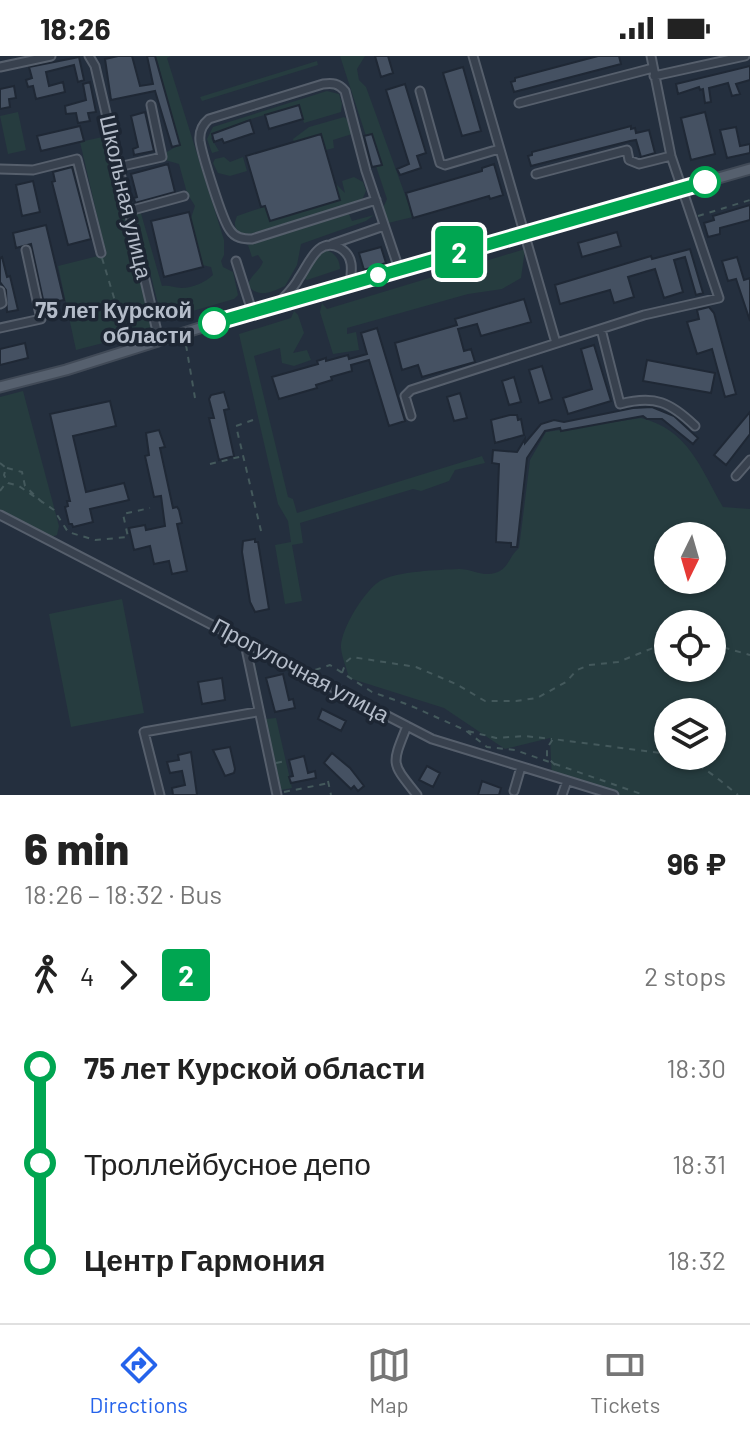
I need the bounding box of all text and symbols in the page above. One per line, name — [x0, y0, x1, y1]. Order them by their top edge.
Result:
text: 18:26 — [40, 10, 111, 46]
street label: Школьная улица — [95, 112, 159, 282]
unlabelled marker — [690, 167, 720, 197]
line badge: 2 — [433, 226, 485, 278]
text: 2 — [451, 235, 467, 269]
unlabelled marker — [367, 264, 389, 286]
place label: 75 лет Курской области — [35, 296, 192, 347]
marker: 75 лет Курской области — [199, 308, 229, 338]
north arrow — [654, 522, 726, 594]
map controls — [654, 522, 726, 770]
button: locate — [654, 610, 726, 682]
street label: Прогулочная улица — [208, 612, 395, 728]
button: layers — [654, 698, 726, 770]
text: 6 min — [24, 821, 129, 874]
text: 96 ₽ — [667, 845, 726, 881]
text: 18:26 – 18:32 · Bus — [24, 878, 222, 909]
icon: walk — [24, 953, 68, 997]
icon: forward — [106, 953, 150, 997]
text: 2 — [178, 958, 194, 992]
text: 4 — [80, 960, 94, 991]
text: 2 stops — [644, 960, 726, 991]
text: 75 лет Курской области — [84, 1049, 425, 1085]
text: 18:30 — [666, 1052, 726, 1083]
text: Троллейбусное депо — [84, 1145, 371, 1181]
text: 18:31 — [672, 1148, 726, 1179]
text: Центр Гармония — [84, 1241, 326, 1277]
text: 18:32 — [667, 1244, 726, 1275]
tab: Directions — [90, 1343, 188, 1417]
tab: Map — [367, 1343, 411, 1417]
tab: Tickets — [590, 1343, 660, 1417]

